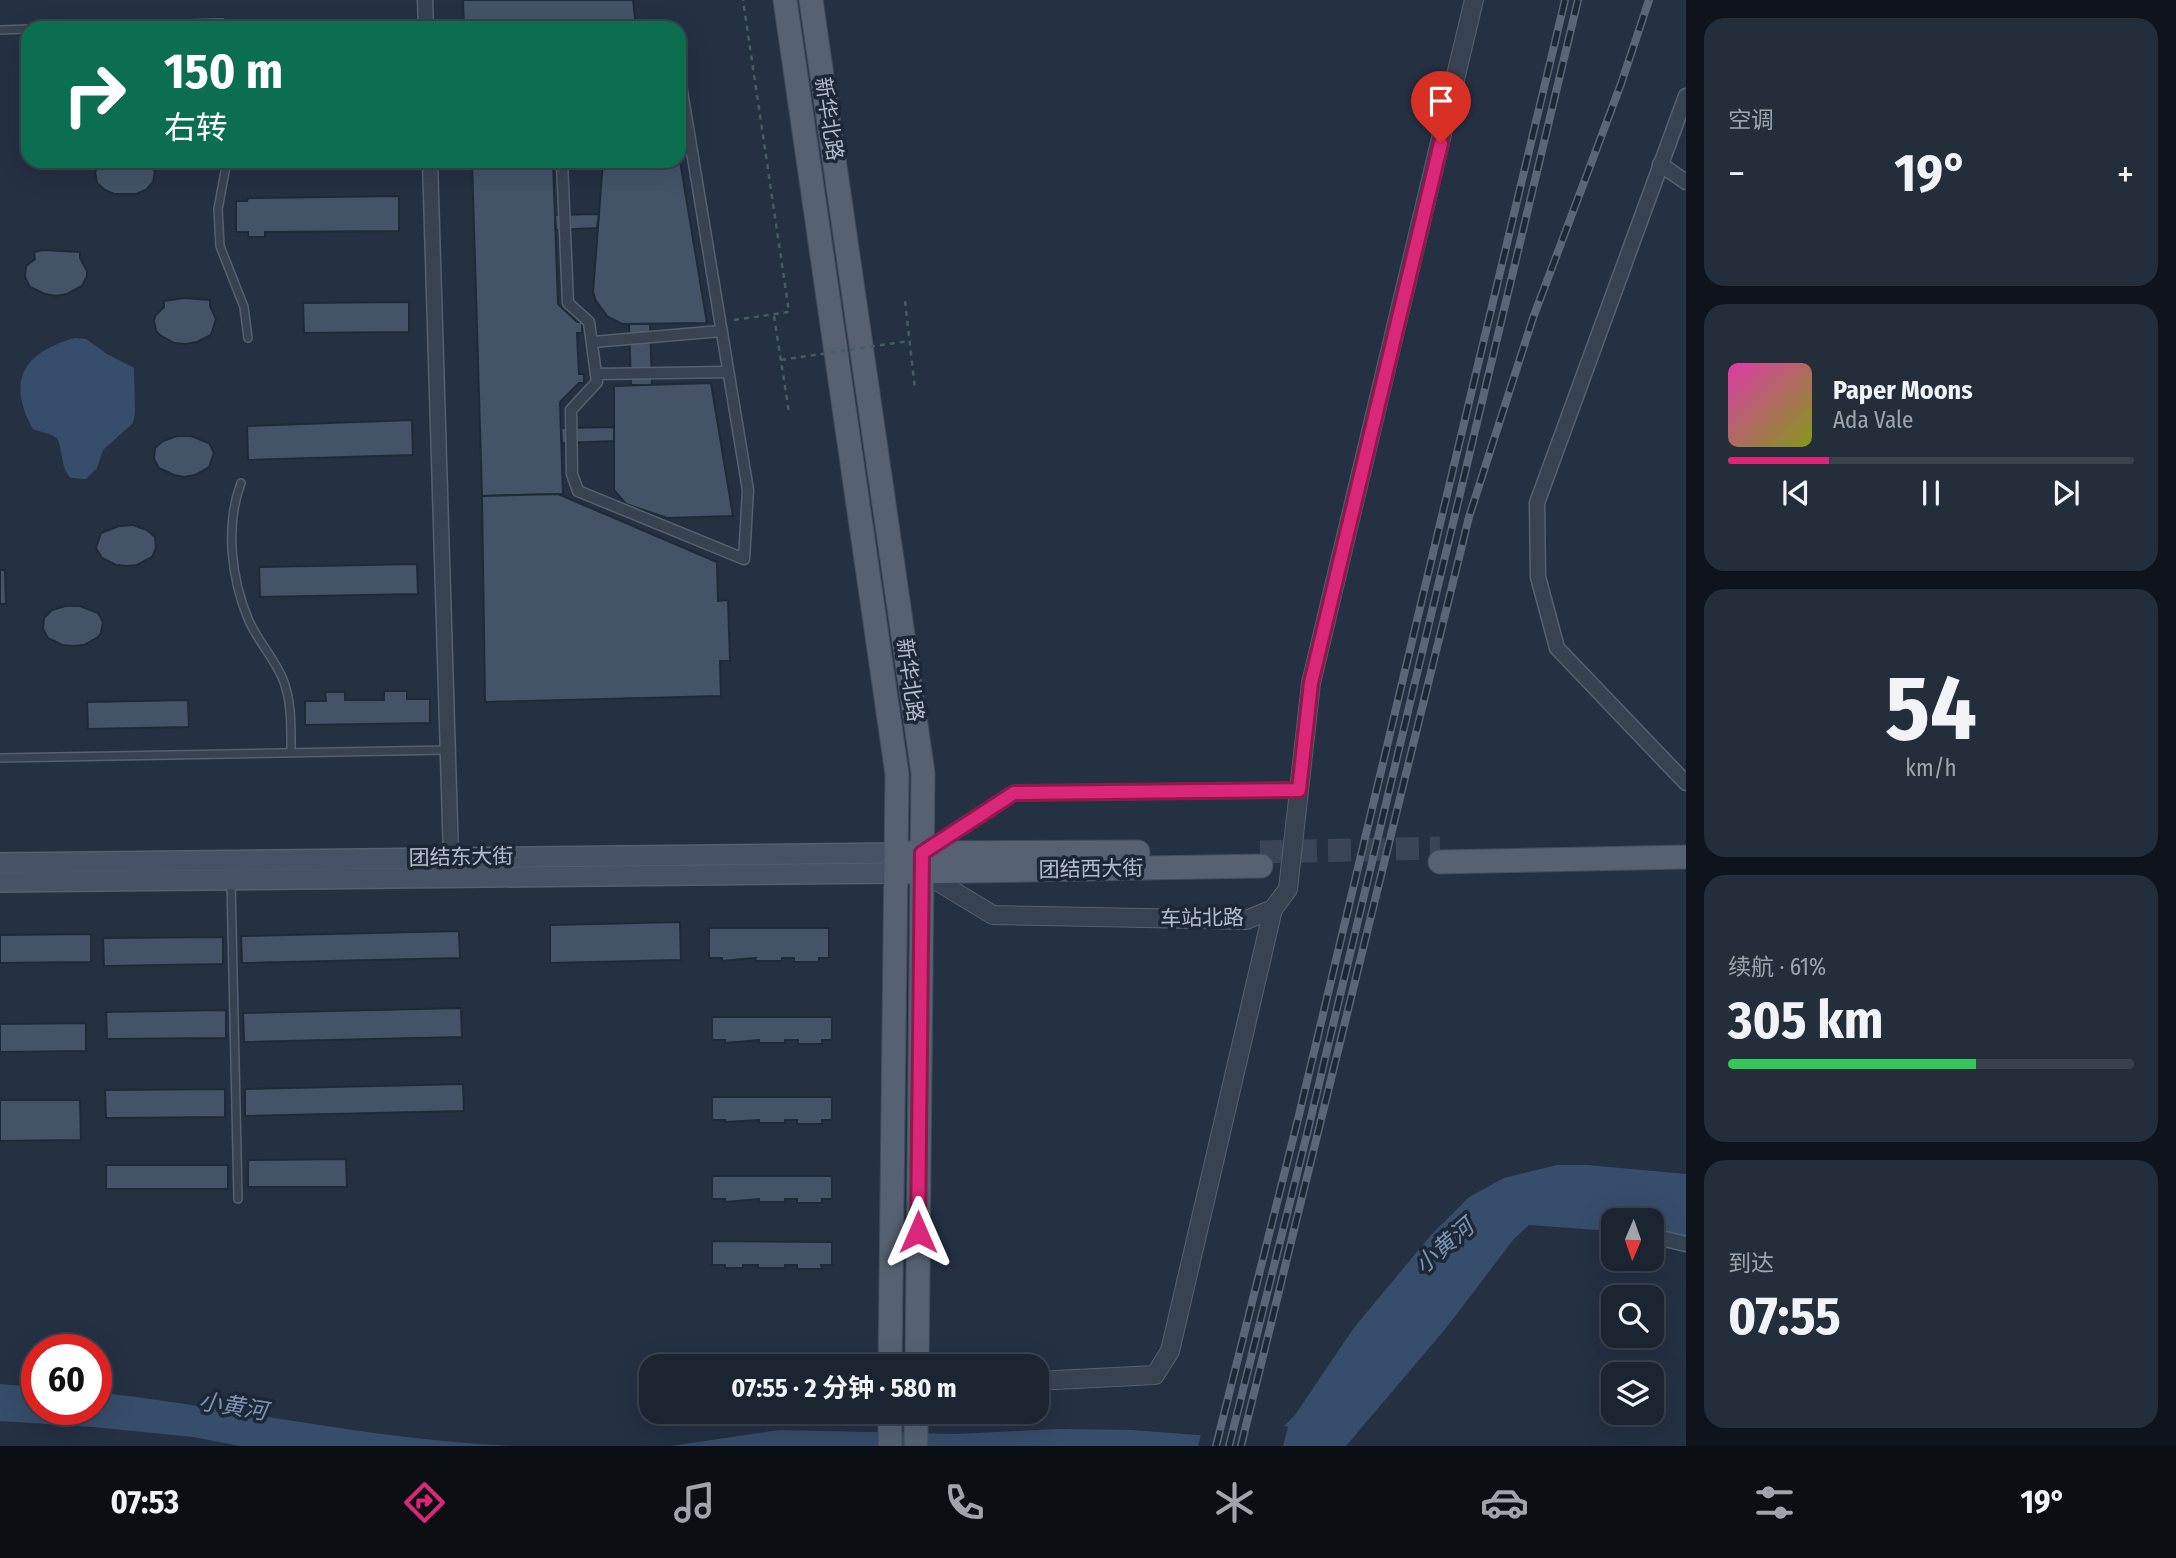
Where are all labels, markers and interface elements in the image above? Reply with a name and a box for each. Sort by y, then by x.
text: 150 m [164,42,283,101]
icon: right [49,49,140,140]
pin [1411,71,1471,143]
street label: 新华北路 [810,75,848,163]
icon: arrive [1422,82,1460,120]
text: 空调 [1728,106,1774,134]
text: 右转 [164,109,228,147]
text: 19° [1894,142,1968,205]
text: − [1728,151,1745,197]
text: + [2117,151,2134,197]
text: Paper Moons [1833,375,1973,406]
text: Ada Vale [1833,406,1913,434]
icon: previous [1777,474,1815,512]
icon: pause [1912,474,1950,512]
icon: next [2047,474,2085,512]
street label: 新华北路 [891,637,929,723]
text: 54 [1885,654,1977,763]
text: km/h [1905,754,1957,782]
street label: 团结东大街 [408,843,514,871]
street label: 团结西大街 [1038,855,1144,883]
street label: 车站北路 [1160,904,1244,932]
text: 续航 · 61% [1728,953,1826,981]
text: 305 km [1728,989,1883,1052]
position arrow [881,1195,955,1269]
north arrow [1601,1208,1664,1270]
map controls [1601,1208,1664,1425]
water label: 小黄河 [1409,1210,1482,1279]
text: 到达 [1728,1249,1774,1277]
button: search [1601,1285,1664,1348]
text: 07:55 [1728,1285,1841,1348]
speed limit sign: 60 [21,1334,112,1425]
button: layers [1601,1362,1664,1425]
text: 07:55 · 2 分钟 · 580 m [731,1373,957,1404]
water label: 小黄河 [197,1387,273,1426]
icon: directions [400,1478,449,1527]
icon: music [670,1478,719,1527]
icon: phone [940,1478,989,1527]
icon: climate [1210,1478,1259,1527]
icon: car [1480,1478,1529,1527]
icon: filters [1750,1478,1799,1527]
text: 07:53 [111,1483,179,1521]
text: 19° [2020,1483,2065,1521]

